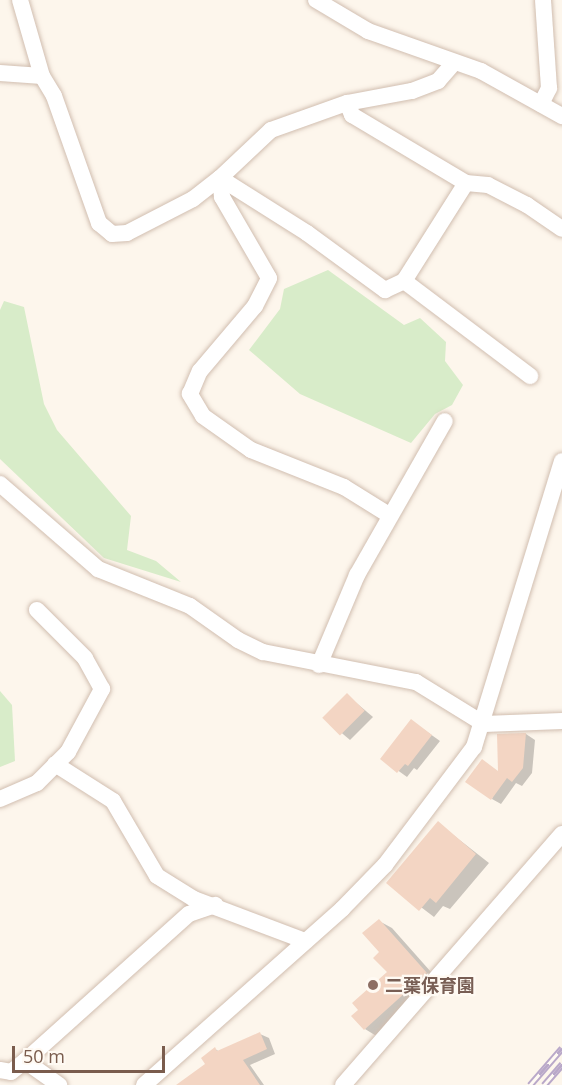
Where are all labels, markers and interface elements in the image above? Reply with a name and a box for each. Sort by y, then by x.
place label: 二葉保育園 [385,974,475,996]
marker: 二葉保育園 [366,978,380,992]
scale bar [15,1034,168,1072]
text: 50 m [23,1044,65,1068]

